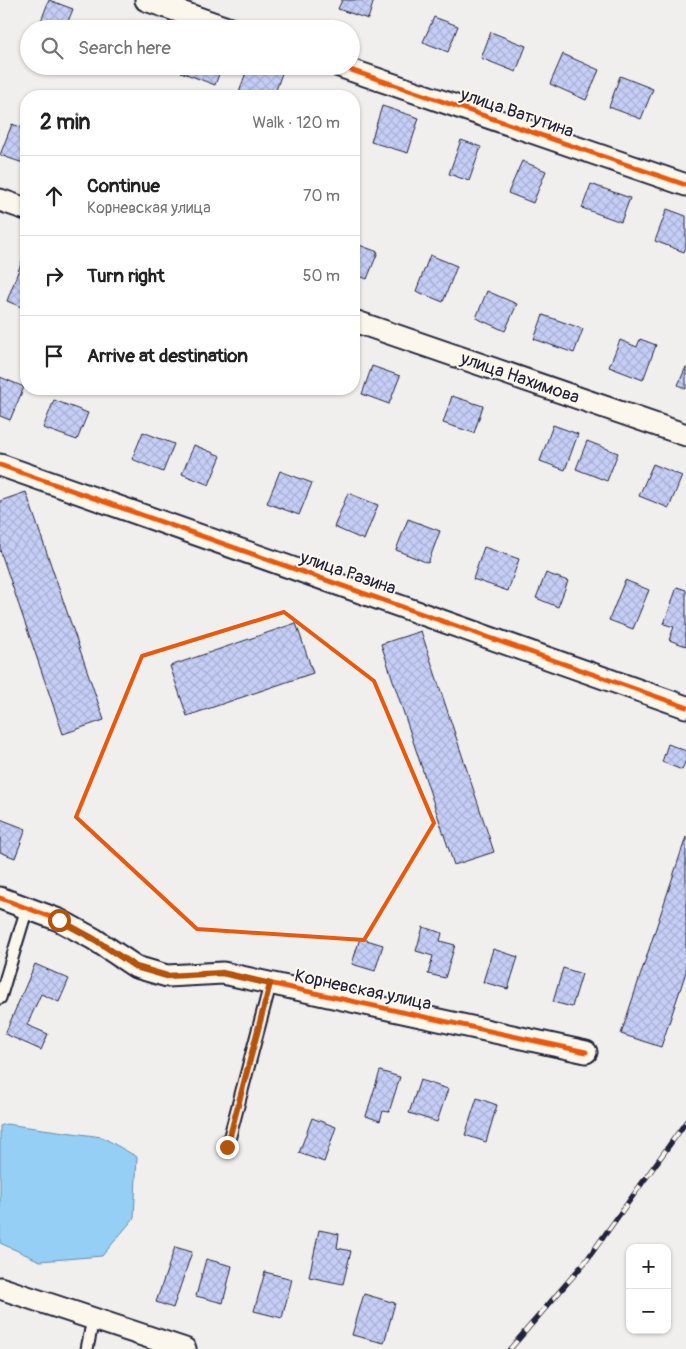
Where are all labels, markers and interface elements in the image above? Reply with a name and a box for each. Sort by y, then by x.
search box [20,20,360,75]
icon: search [38,34,66,62]
text: Search here [78,36,171,60]
street label: улица Ватутина [456,83,577,143]
text: 2 min [40,109,90,136]
text: Walk · 120 m [252,113,340,133]
text: Continue [87,174,160,198]
icon: ahead [40,182,68,210]
text: 70 m [303,186,340,206]
text: Корневская улица [87,198,211,218]
icon: right [40,262,68,290]
text: Turn right [87,264,165,288]
text: 50 m [303,266,340,286]
icon: arrive [40,342,68,370]
text: Arrive at destination [87,344,248,368]
street label: улица Нахимова [457,347,582,409]
street label: улица Разина [296,546,399,600]
route start [48,909,71,932]
street label: Корневская улица [293,964,433,1016]
route end [216,1136,239,1159]
map controls [626,1244,671,1334]
button: + [626,1244,671,1289]
button: − [626,1289,671,1334]

